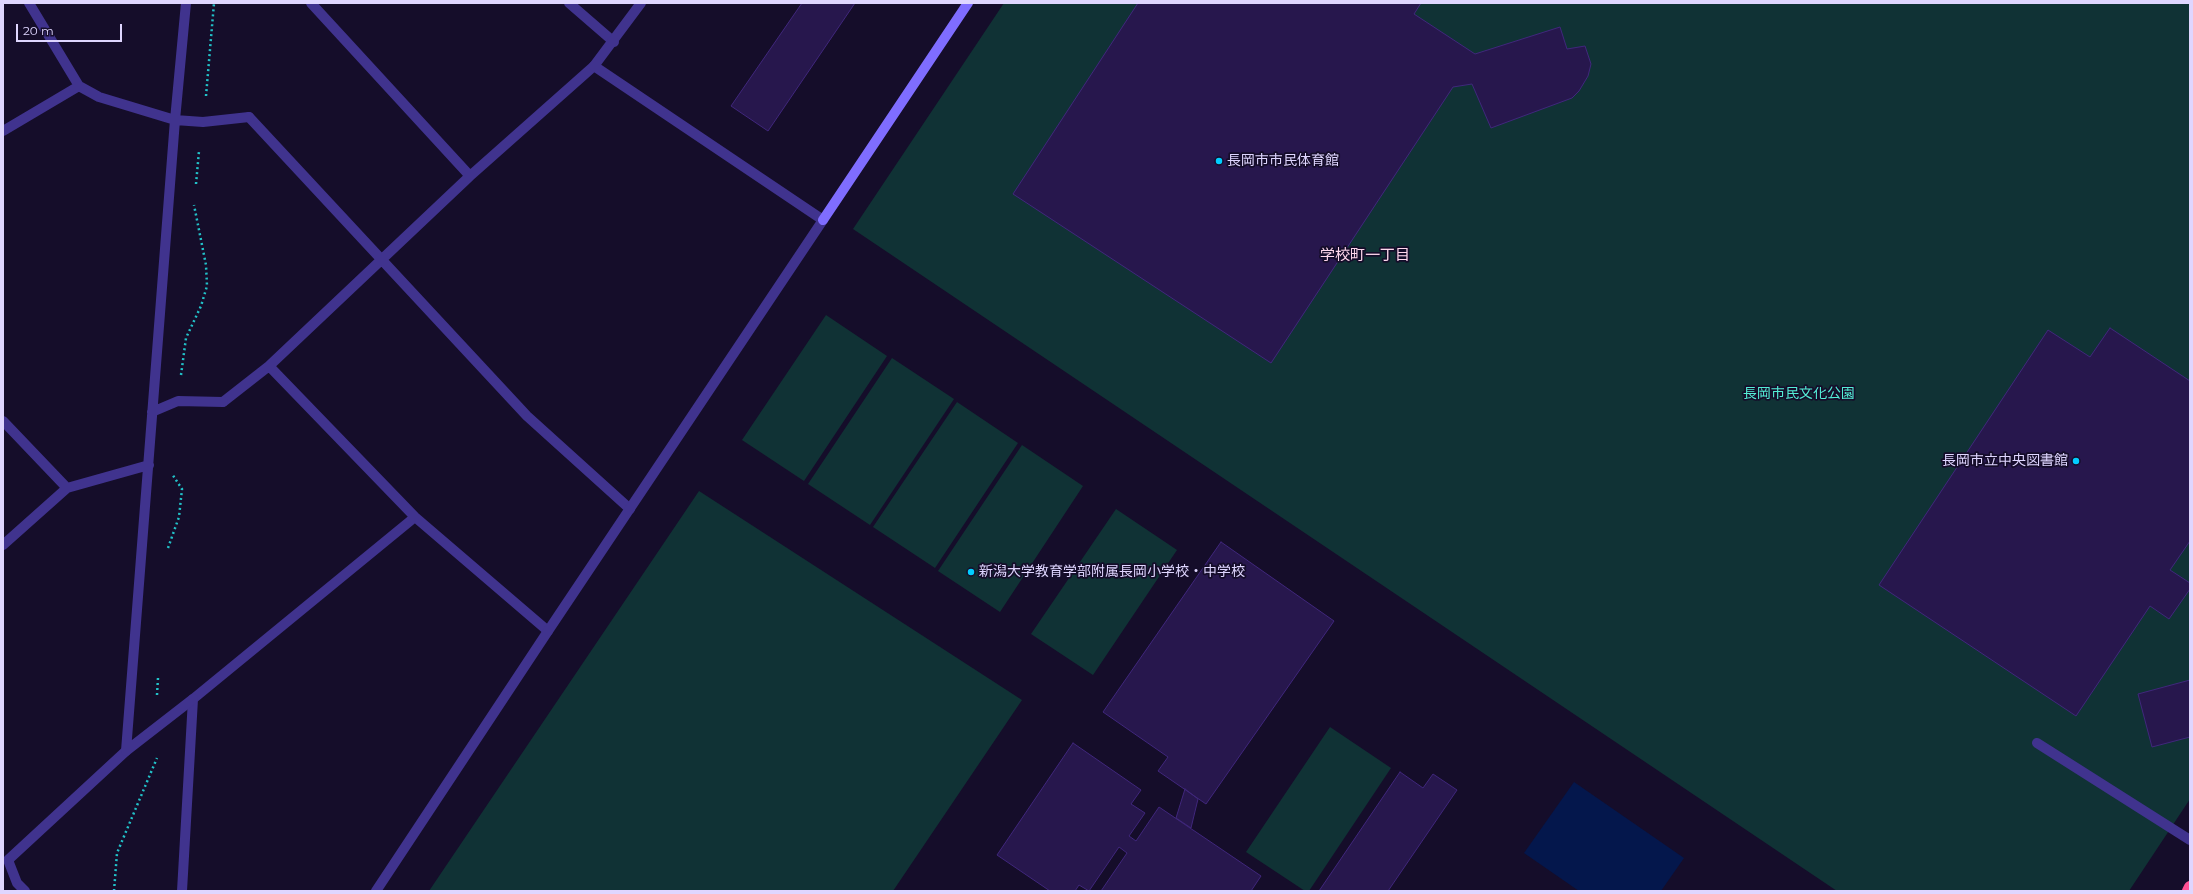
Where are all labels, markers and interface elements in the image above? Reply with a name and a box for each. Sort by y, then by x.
scale bar [18,16,124,42]
text: 20 m [23,23,54,38]
place label: 長岡市市民体育館 [1227,153,1339,169]
marker: 長岡市市民体育館 [1214,156,1224,166]
district label: 学校町一丁目 [1320,247,1410,265]
park label: 長岡市民文化公園 [1743,386,1855,402]
place label: 長岡市立中央図書館 [1942,453,2068,469]
marker: 長岡市立中央図書館 [2071,456,2081,466]
place label: 新潟大学教育学部附属長岡小学校・中学校 [979,564,1245,580]
marker: 新潟大学教育学部附属長岡小学校・中学校 [966,567,976,577]

